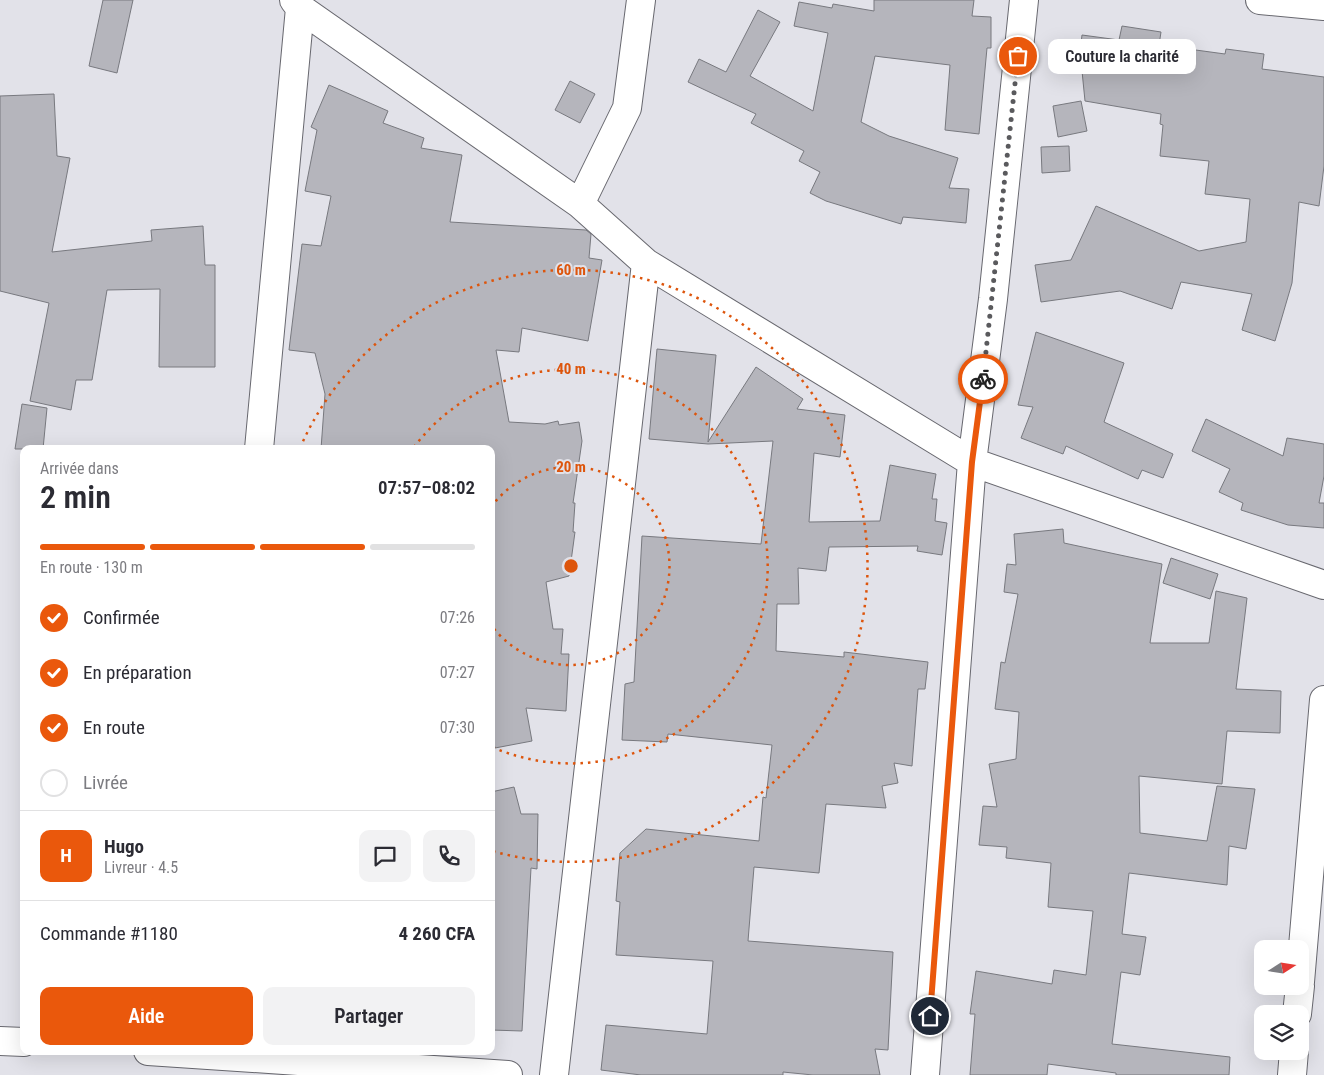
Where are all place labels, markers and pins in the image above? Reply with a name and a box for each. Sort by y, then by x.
pin [997,35,1039,77]
callout: Couture la charité [1048,38,1196,74]
centre of rings [562,557,580,575]
pin [909,995,951,1037]

